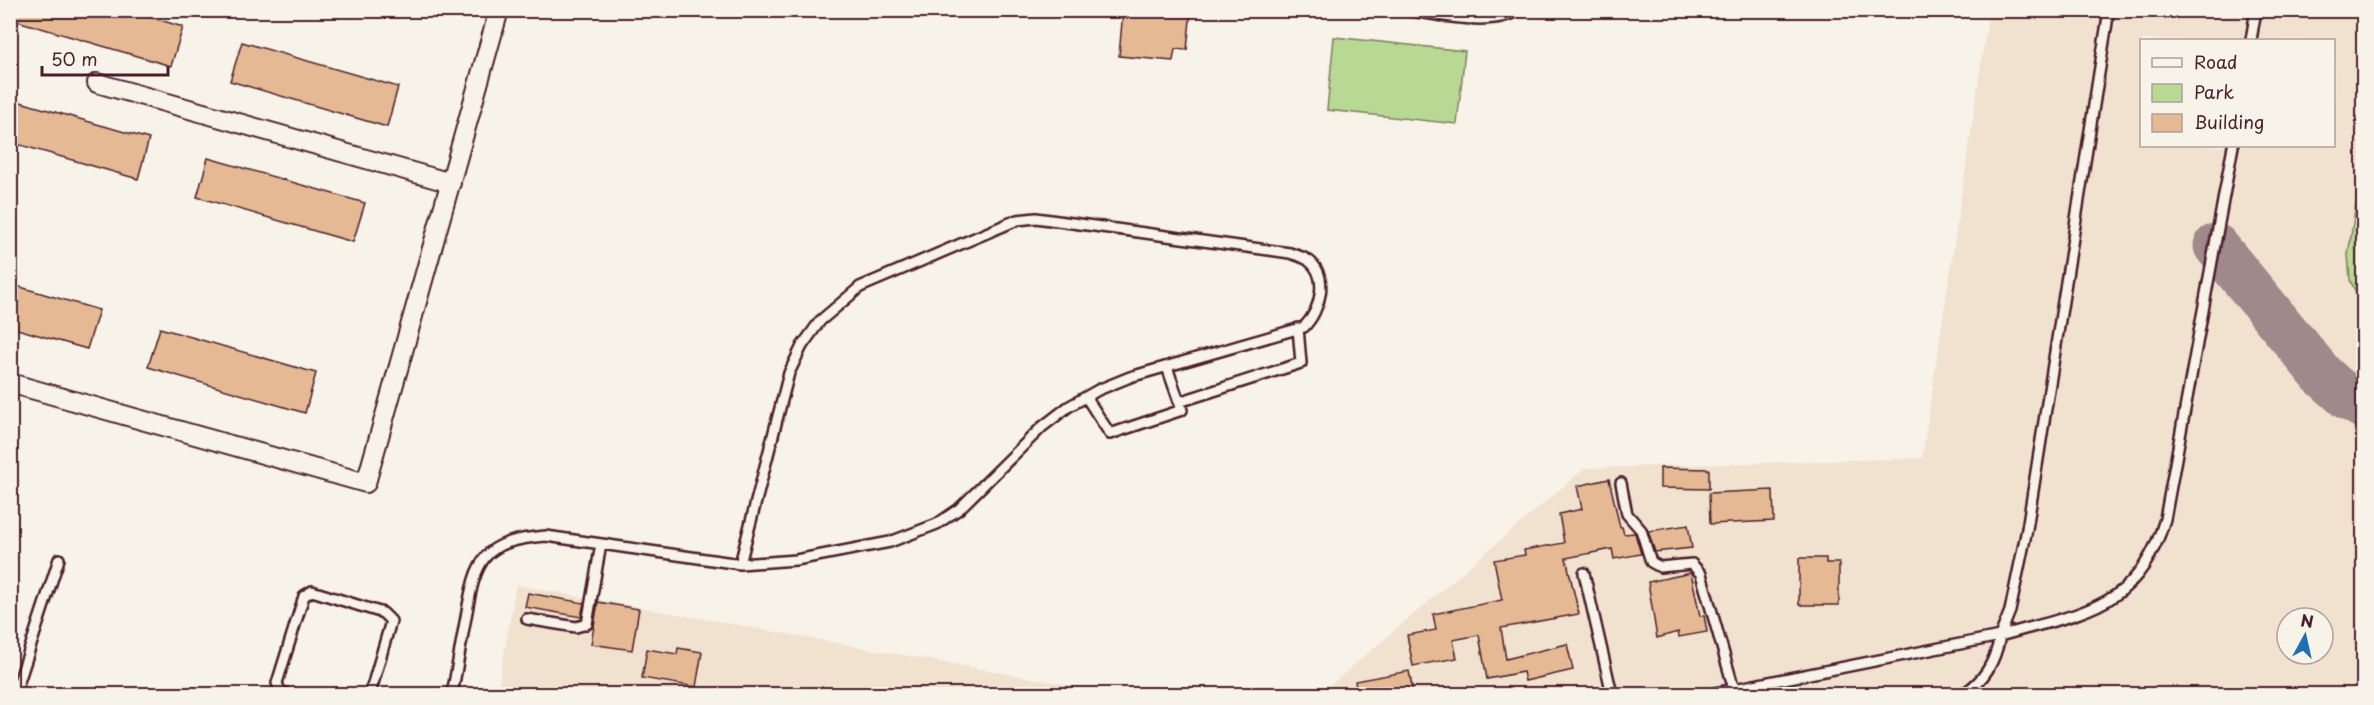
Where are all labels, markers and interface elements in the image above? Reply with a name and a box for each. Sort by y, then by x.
scale bar [42,39,168,77]
legend [2140,39,2335,147]
text: 50 m [51,45,98,72]
text: Road [2194,48,2238,75]
text: Park [2194,78,2234,105]
text: Building [2194,108,2264,135]
north arrow [2275,606,2335,666]
text: N [2299,607,2315,633]

